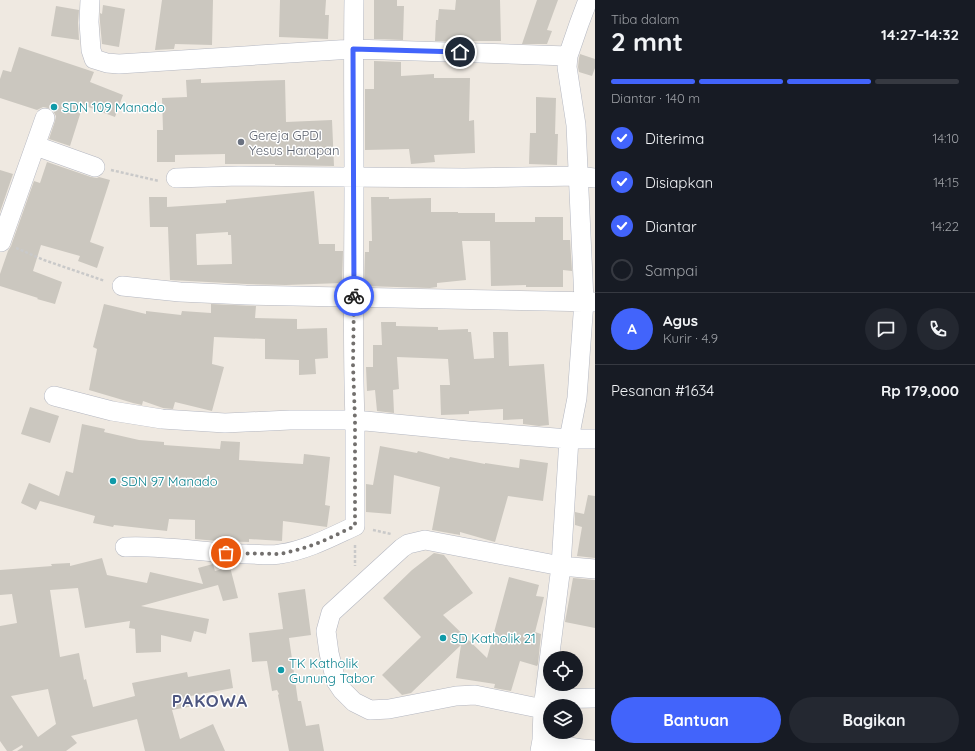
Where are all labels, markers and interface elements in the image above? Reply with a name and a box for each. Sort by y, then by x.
text: Tiba dalam [611,11,679,27]
text: 2 mnt [611,25,683,58]
text: 14:27–14:32 [881,25,959,44]
pin [443,35,477,69]
icon: home [449,41,471,63]
text: Diantar · 140 m [611,90,700,106]
place label: SDN 109 Manado [62,99,165,115]
marker: SDN 109 Manado [49,102,59,112]
place label: Gereja GPDI Yesus Harapan [249,127,339,158]
icon: check [611,127,633,149]
text: Diterima [645,129,704,148]
text: 14:10 [933,130,959,146]
marker: Gereja GPDI Yesus Harapan [236,137,246,147]
icon: check [611,171,633,193]
text: Disiapkan [645,173,713,192]
text: 14:15 [933,174,959,190]
icon: check [611,215,633,237]
text: Diantar [645,217,697,236]
text: 14:22 [931,218,959,234]
text: Sampai [645,261,698,280]
courier [334,276,374,316]
icon: bike [343,285,365,307]
button: chat [865,308,907,350]
button: phone [917,308,959,350]
text: Agus [663,311,698,330]
text: A [627,319,637,338]
text: Kurir · 4.9 [663,330,718,346]
text: Pesanan #1634 [611,381,714,400]
text: Rp 179,000 [881,381,959,400]
place label: SDN 97 Manado [121,473,218,489]
marker: SDN 97 Manado [108,476,118,486]
pin [209,536,243,570]
icon: bag [215,542,237,564]
place label: SD Katholik 21 [451,630,536,646]
marker: SD Katholik 21 [438,633,448,643]
map controls [543,651,583,739]
button: locate [543,651,583,691]
place label: TK Katholik Gunung Tabor [289,655,375,686]
marker: TK Katholik Gunung Tabor [276,665,286,675]
district label: PAKOWA [172,690,248,711]
button: Bantuan [611,697,781,743]
button: Bagikan [789,697,959,743]
button: layers [543,699,583,739]

